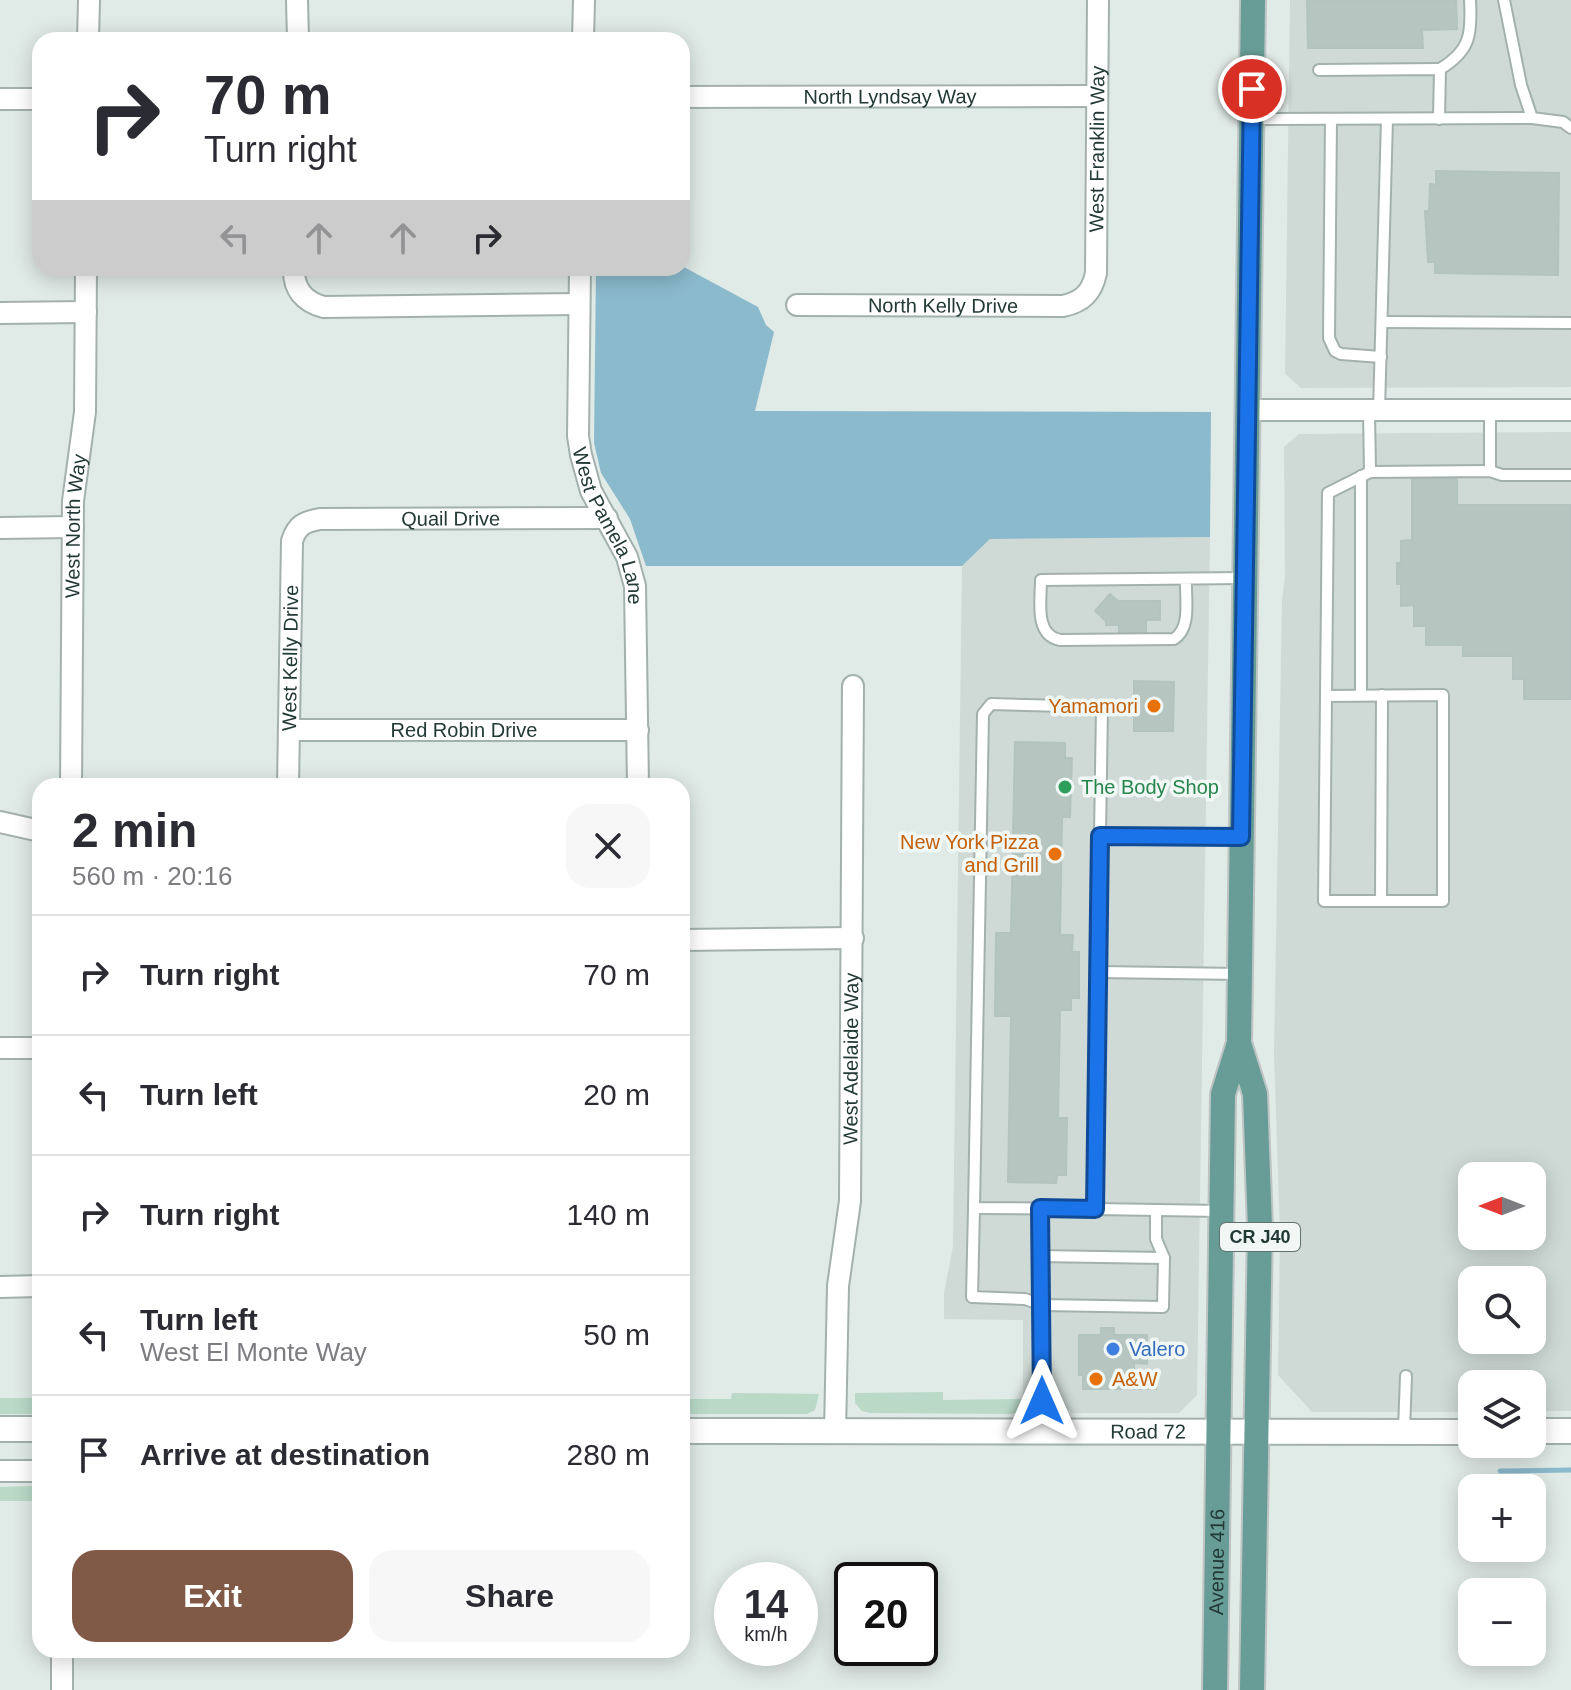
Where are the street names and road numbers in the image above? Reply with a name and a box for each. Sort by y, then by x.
street label: West Franklin Way [1085,66,1109,233]
street label: North Lyndsay Way [803,85,977,108]
street label: North Kelly Drive [868,294,1018,317]
street label: West Pamela Lane [568,445,646,605]
street label: West North Way [61,453,90,598]
street label: Quail Drive [401,507,500,530]
street label: West Kelly Drive [278,585,302,731]
street label: Red Robin Drive [391,719,537,741]
street label: West Adelaide Way [839,973,862,1145]
road number: CR J40 [1220,1223,1300,1251]
street label: Road 72 [1110,1421,1186,1443]
street label: Avenue 416 [1205,1509,1228,1615]

